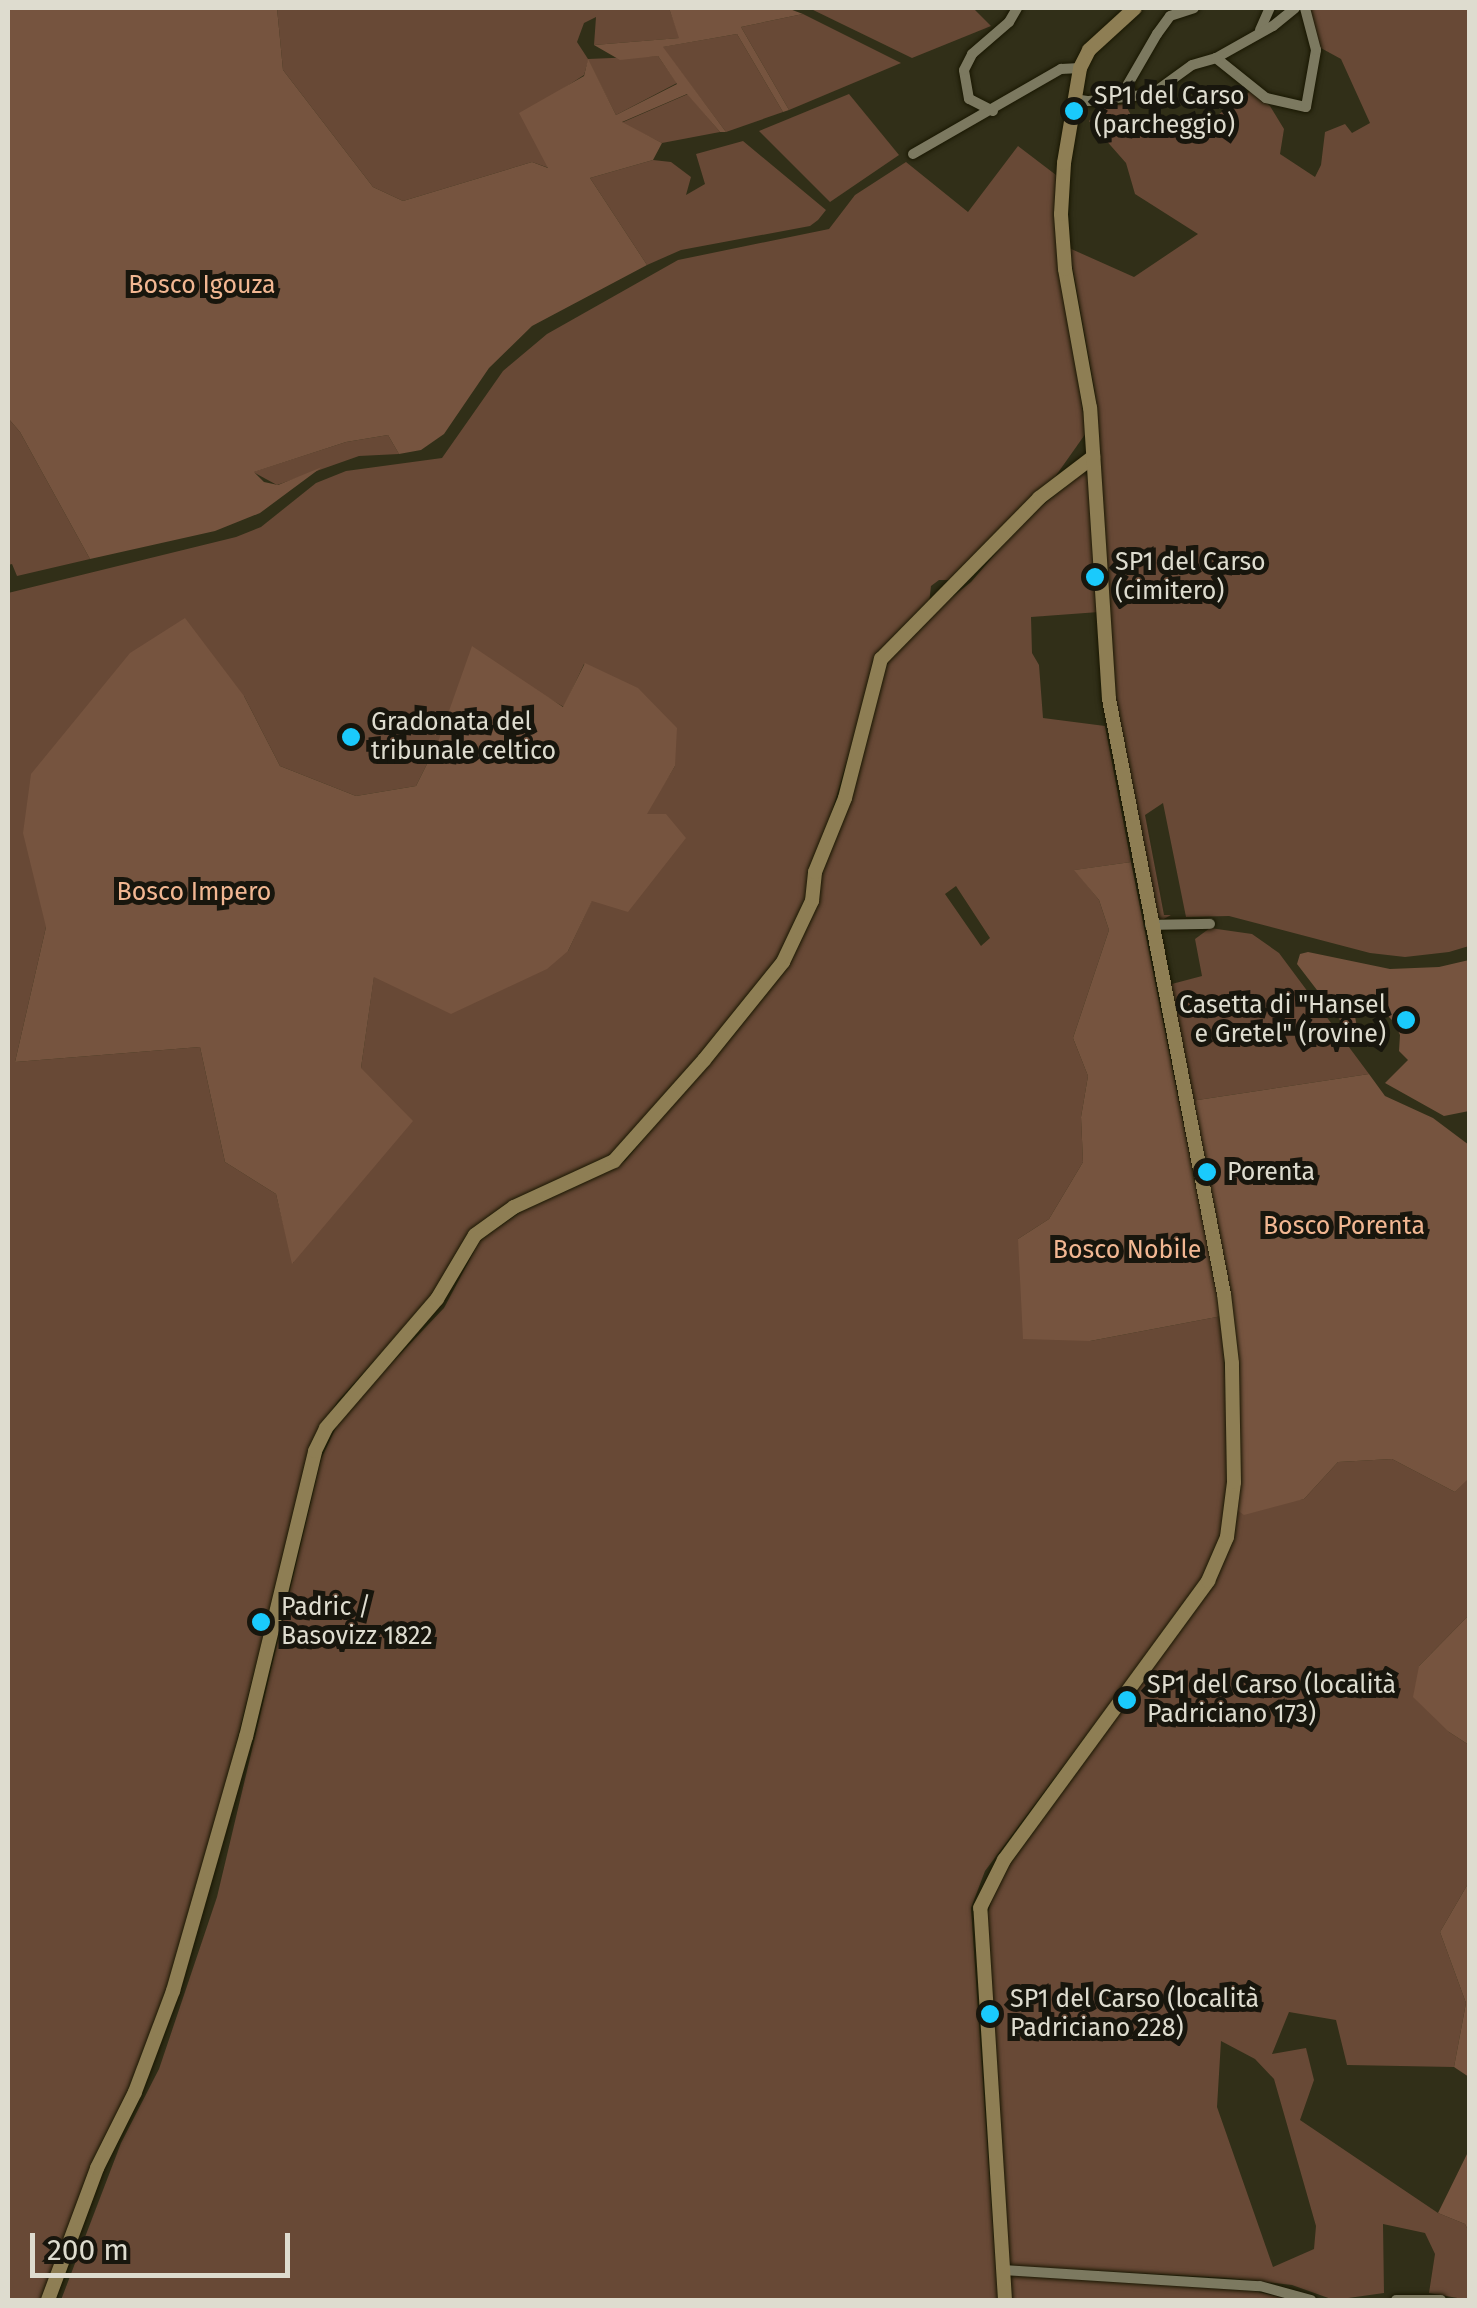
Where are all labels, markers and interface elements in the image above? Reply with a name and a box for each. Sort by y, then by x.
place label: SP1 del Carso (parcheggio) [1094,82,1245,141]
marker: SP1 del Carso (parcheggio) [1063,100,1085,122]
park label: Bosco Igouza [128,270,276,300]
place label: SP1 del Carso (cimitero) [1115,548,1266,607]
marker: SP1 del Carso (cimitero) [1084,566,1106,588]
place label: Gradonata del tribunale celtico [371,708,556,767]
marker: Gradonata del tribunale celtico [340,726,362,748]
park label: Bosco Impero [117,877,271,907]
place label: Casetta di "Hansel e Gretel" (rovine) [1179,991,1386,1050]
marker: Casetta di "Hansel e Gretel" (rovine) [1395,1009,1417,1031]
place label: Porenta [1227,1157,1315,1187]
marker: Porenta [1196,1161,1218,1183]
park label: Bosco Porenta [1263,1211,1425,1241]
park label: Bosco Nobile [1053,1235,1201,1265]
place label: Padric / Basovizz 1822 [281,1593,433,1652]
marker: Padric / Basovizz 1822 [250,1611,272,1633]
place label: SP1 del Carso (località Padriciano 173) [1147,1671,1396,1730]
marker: SP1 del Carso (località Padriciano 173) [1116,1689,1138,1711]
place label: SP1 del Carso (località Padriciano 228) [1010,1985,1259,2044]
marker: SP1 del Carso (località Padriciano 228) [979,2003,1001,2025]
scale bar [35,2213,295,2275]
text: 200 m [47,2232,129,2268]

